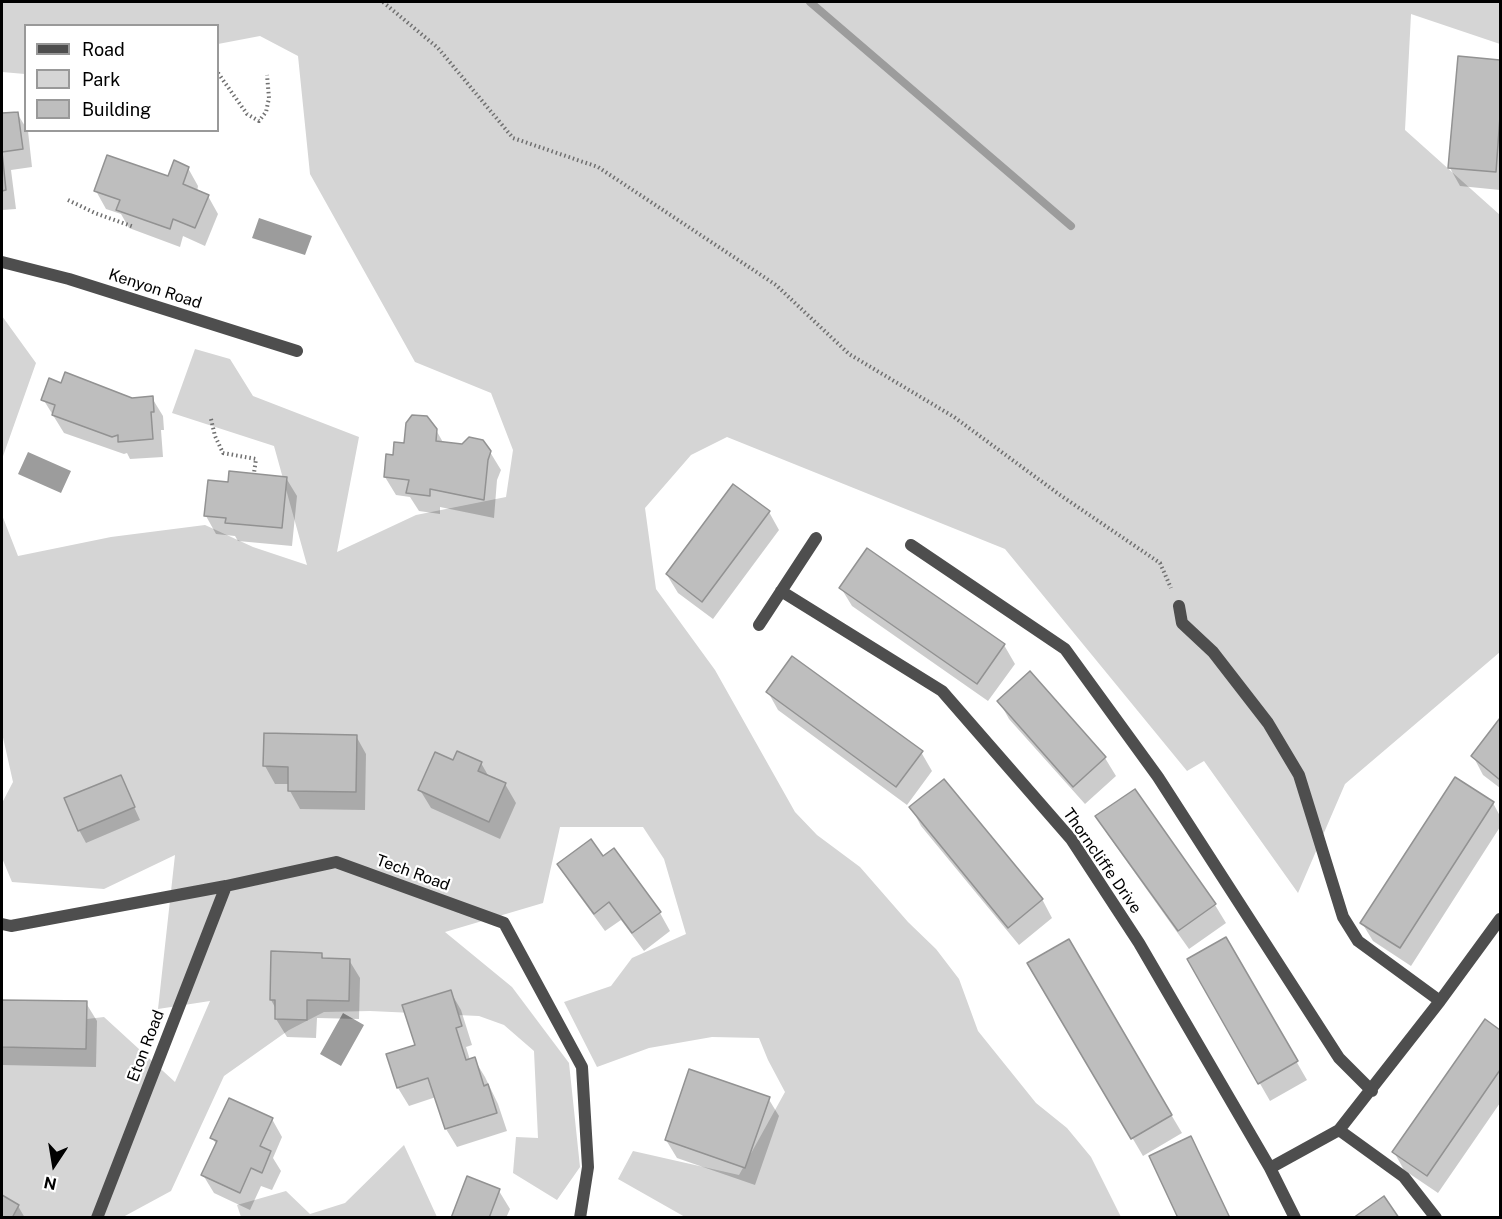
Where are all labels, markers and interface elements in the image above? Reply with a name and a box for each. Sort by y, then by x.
legend [24,24,219,132]
text: Road [82,39,125,60]
text: Park [82,69,120,90]
text: Building [82,99,151,120]
street label: Kenyon Road [106,265,204,313]
street label: Thorncliffe Drive [1059,805,1145,917]
street label: Tech Road [374,851,452,895]
street label: Eton Road [124,1007,168,1085]
north arrow [24,1135,84,1195]
text: N [42,1173,58,1194]

